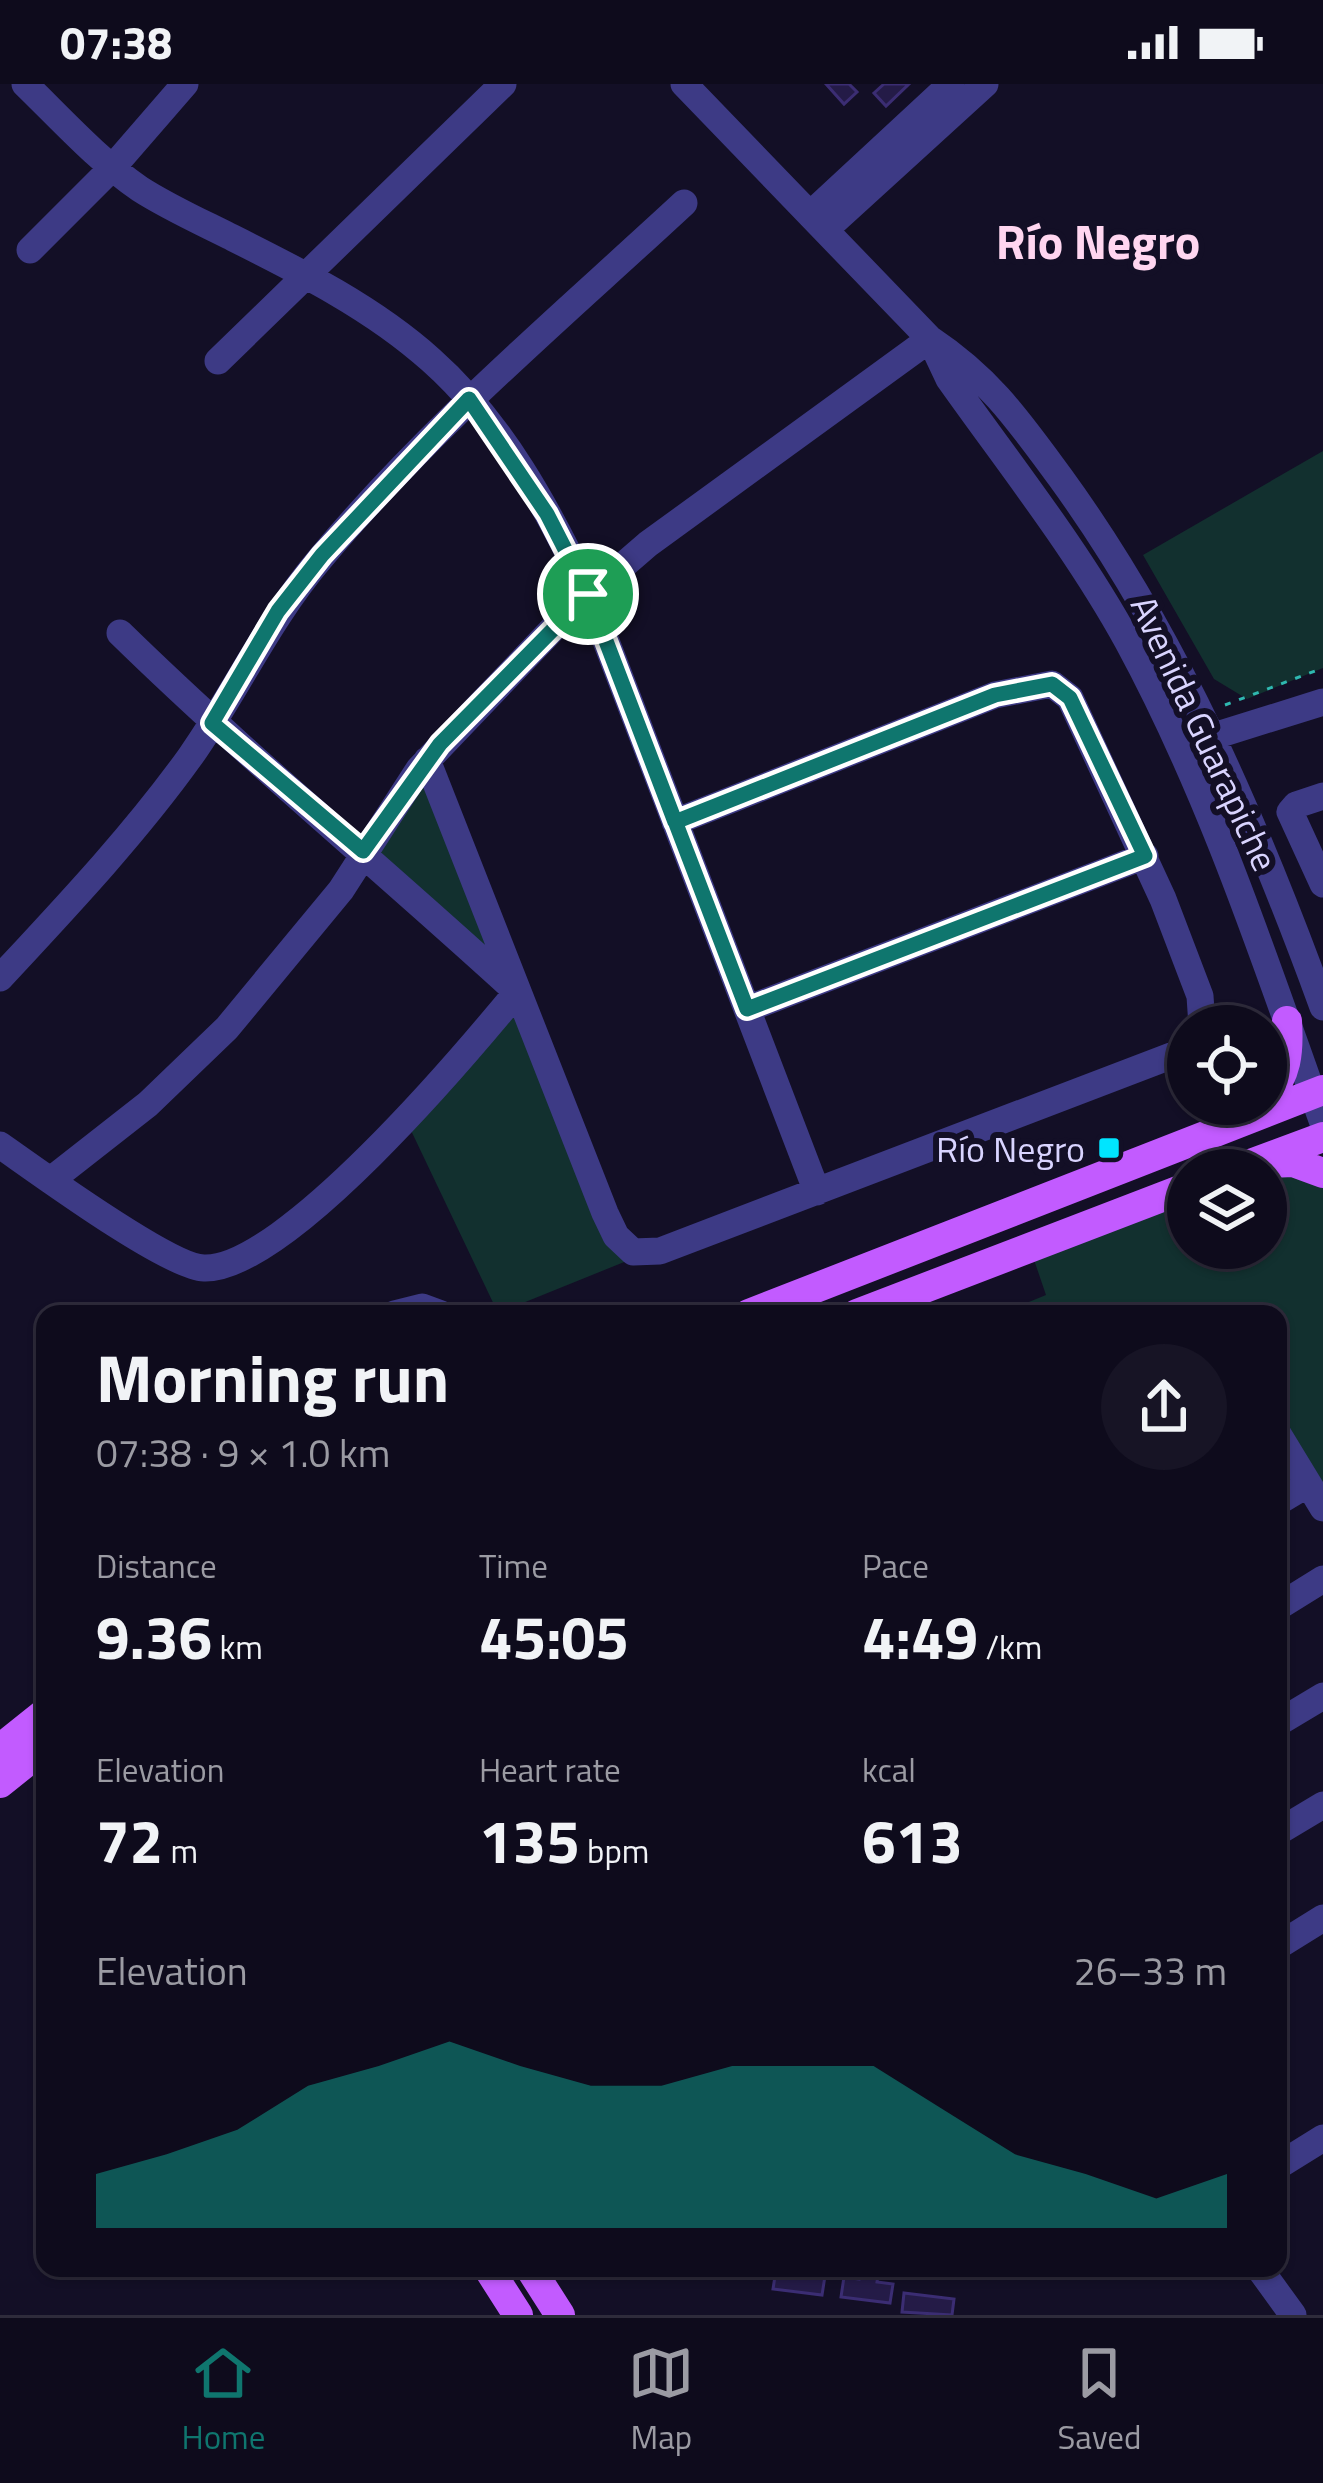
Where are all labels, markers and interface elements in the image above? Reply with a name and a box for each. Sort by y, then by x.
text: 07:38 [60,8,172,76]
district label: Río Negro [996,205,1200,278]
pin [537,543,639,645]
icon: arrive [555,561,621,627]
street label: Avenida Guarapiche [1117,586,1293,880]
map controls [1167,1005,1287,1269]
button: locate [1167,1005,1287,1125]
place label: Río Negro [936,1121,1085,1176]
marker: Río Negro [1096,1135,1122,1161]
button: layers [1167,1149,1287,1269]
text: Morning run [96,1327,449,1428]
button: share [1101,1344,1227,1470]
text: 07:38 · 9 × 1.0 km [96,1423,390,1482]
text: Distance [96,1541,217,1591]
text: Time [479,1541,548,1591]
text: Pace [862,1541,929,1591]
text: 9.36 [96,1591,212,1682]
text: 45:05 [479,1591,629,1682]
text: 4:49 [862,1591,978,1682]
text: km [212,1622,263,1672]
text: /km [978,1622,1042,1672]
text: Elevation [96,1745,224,1795]
text: Heart rate [479,1745,621,1795]
text: kcal [862,1745,916,1795]
text: 72 [96,1795,163,1886]
text: 135 [479,1795,580,1886]
text: 613 [862,1795,963,1886]
text: m [163,1826,198,1876]
text: bpm [580,1826,649,1876]
text: Elevation [96,1941,248,2000]
text: 26–33 m [1074,1941,1227,2000]
tab: Home [182,2340,265,2462]
tab: Map [628,2340,694,2462]
tab: Saved [1057,2340,1141,2462]

